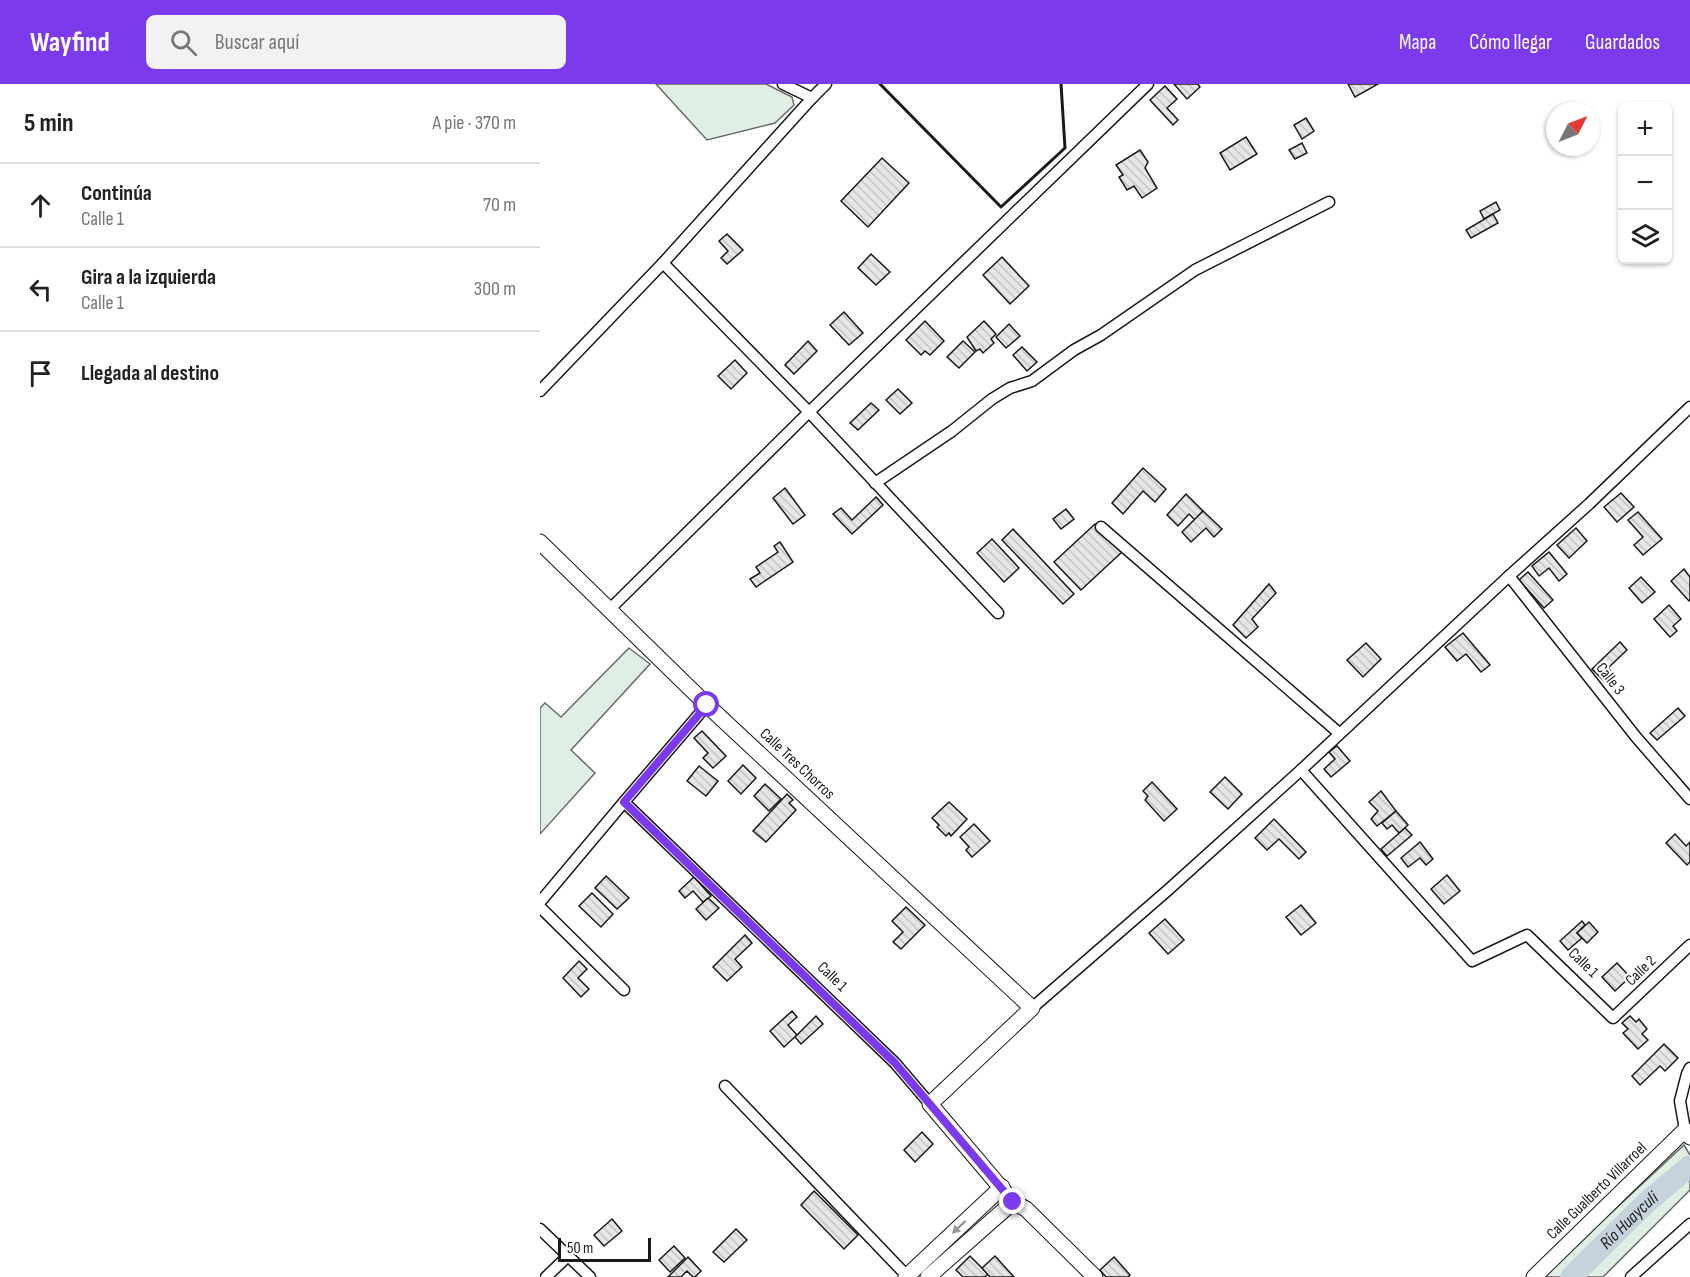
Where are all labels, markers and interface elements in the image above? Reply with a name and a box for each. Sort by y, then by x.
search box [146,15,566,69]
text: Wayfind [30,26,110,59]
icon: search [167,26,200,59]
text: Buscar aquí [215,29,299,56]
text: Mapa [1399,30,1436,55]
text: Cómo llegar [1469,30,1552,55]
text: Guardados [1585,30,1660,55]
north arrow [1546,102,1600,156]
map controls [1618,102,1672,264]
button: + [1618,102,1672,156]
text: 5 min [24,108,74,139]
text: A pie · 370 m [433,111,516,135]
button: − [1618,156,1672,210]
text: Continúa [81,180,152,207]
icon: ahead [24,189,57,222]
text: 70 m [483,193,516,217]
text: Calle 1 [81,207,124,231]
button: layers [1618,210,1672,264]
text: Gira a la izquierda [81,264,216,291]
icon: left [24,273,57,306]
text: 300 m [474,277,516,301]
text: Calle 1 [81,291,124,315]
icon: arrive [24,357,57,390]
text: Llegada al destino [81,360,219,387]
street label: Calle 3 [1592,659,1628,699]
route start [693,691,719,717]
street label: Calle Tres Chorros [756,724,839,804]
street label: Calle 1 [1564,944,1602,982]
street label: Calle 2 [1622,952,1660,990]
street label: Calle 1 [813,958,851,996]
street label: Calle Gualberto Villarroel [1543,1138,1651,1244]
water label: Río Huayculi [1595,1187,1663,1253]
route end [999,1188,1025,1214]
one-way arrow [951,1220,966,1234]
scale bar [558,1235,651,1262]
text: 50 m [567,1239,593,1258]

